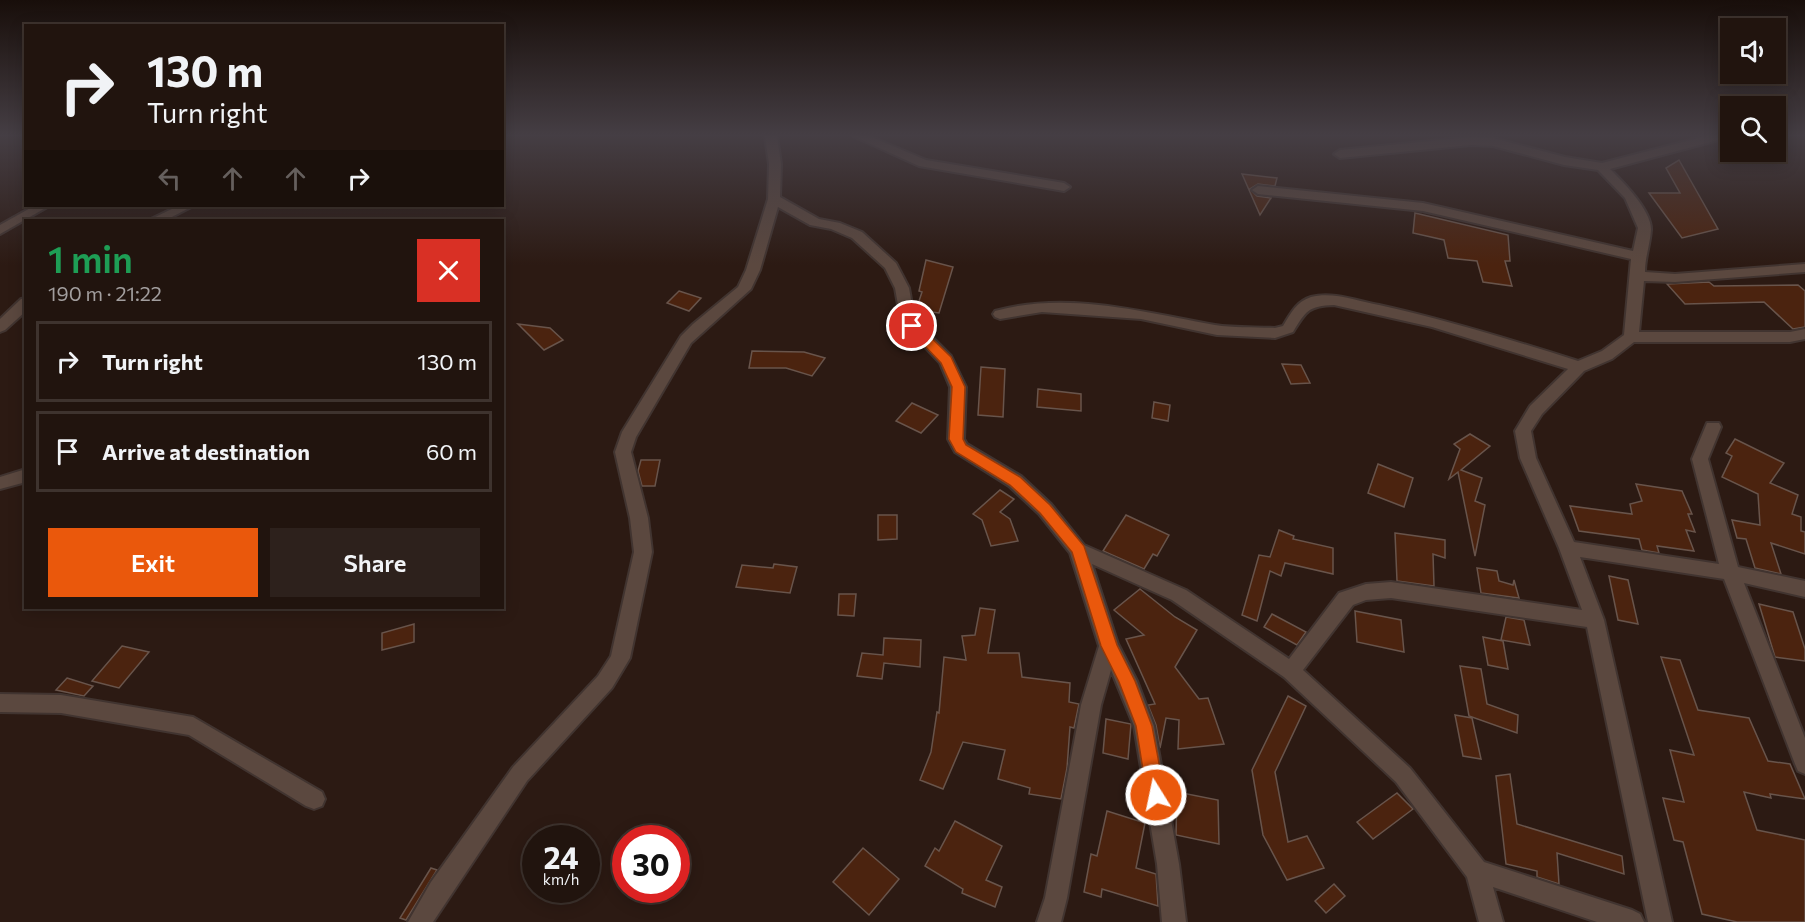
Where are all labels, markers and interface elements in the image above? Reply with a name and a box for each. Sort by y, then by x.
map controls [1720,18,1786,162]
button: sound [1720,18,1786,84]
text: 130 m [147,44,263,96]
icon: right [48,48,126,126]
text: Turn right [147,96,267,129]
button: search [1720,96,1786,162]
icon: left [153,162,186,195]
icon: ahead [216,162,249,195]
icon: ahead [279,162,312,195]
icon: right [342,162,375,195]
text: 1 min [48,236,133,280]
button: close [417,239,480,302]
text: 190 m · 21:22 [48,281,162,305]
pin [886,300,937,351]
icon: arrive [895,309,928,342]
icon: right [51,345,84,378]
text: Turn right [102,348,203,375]
text: 130 m [417,348,477,375]
icon: arrive [51,435,84,468]
text: Arrive at destination [102,438,310,465]
text: 60 m [426,438,477,465]
button: Exit [48,528,258,597]
button: Share [270,528,480,597]
position arrow [1124,763,1188,827]
speed limit sign: 30 [612,825,690,903]
text: 24 [543,838,579,875]
text: km/h [543,870,579,888]

